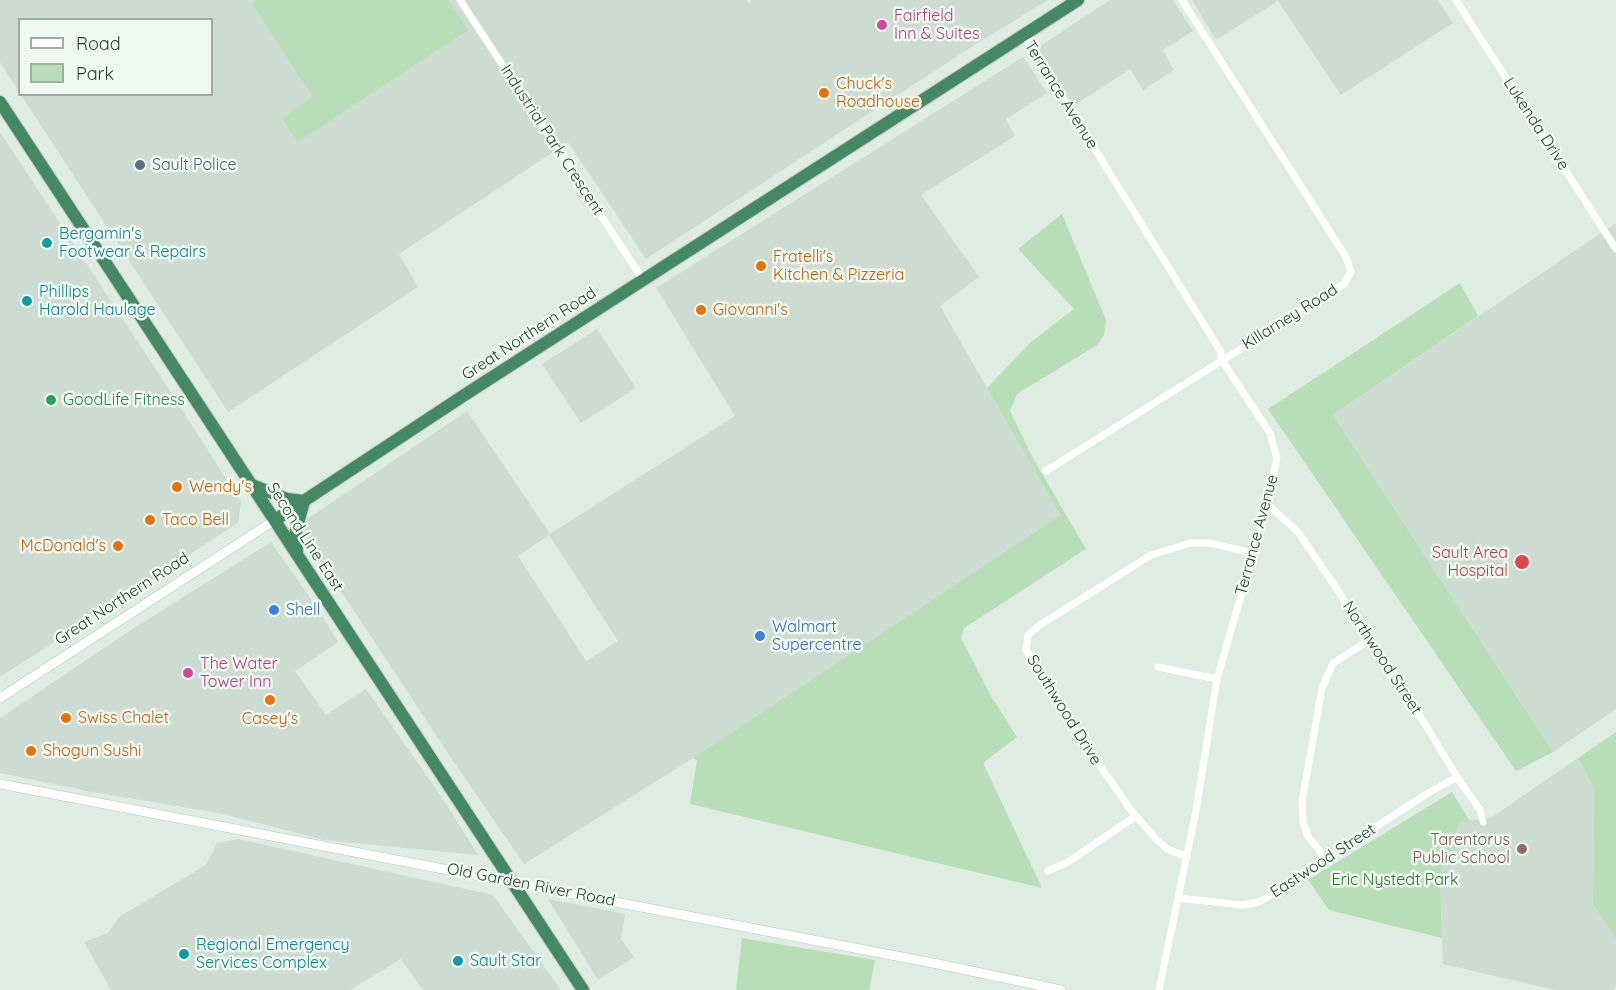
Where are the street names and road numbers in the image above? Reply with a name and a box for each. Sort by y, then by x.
street label: Terrance Avenue [1020,37,1102,153]
street label: Industrial Park Crescent [496,61,608,219]
street label: Lukenda Drive [1499,74,1573,174]
street label: Killarney Road [1239,280,1341,354]
street label: Great Northern Road [458,283,600,385]
street label: Terrance Avenue [1232,472,1282,598]
street label: Second Line East [263,479,347,595]
street label: Great Northern Road [51,548,193,650]
street label: Northwood Street [1338,598,1426,718]
street label: Southwood Drive [1022,651,1106,769]
street label: Eastwood Street [1267,820,1379,902]
street label: Old Garden River Road [445,859,617,911]

